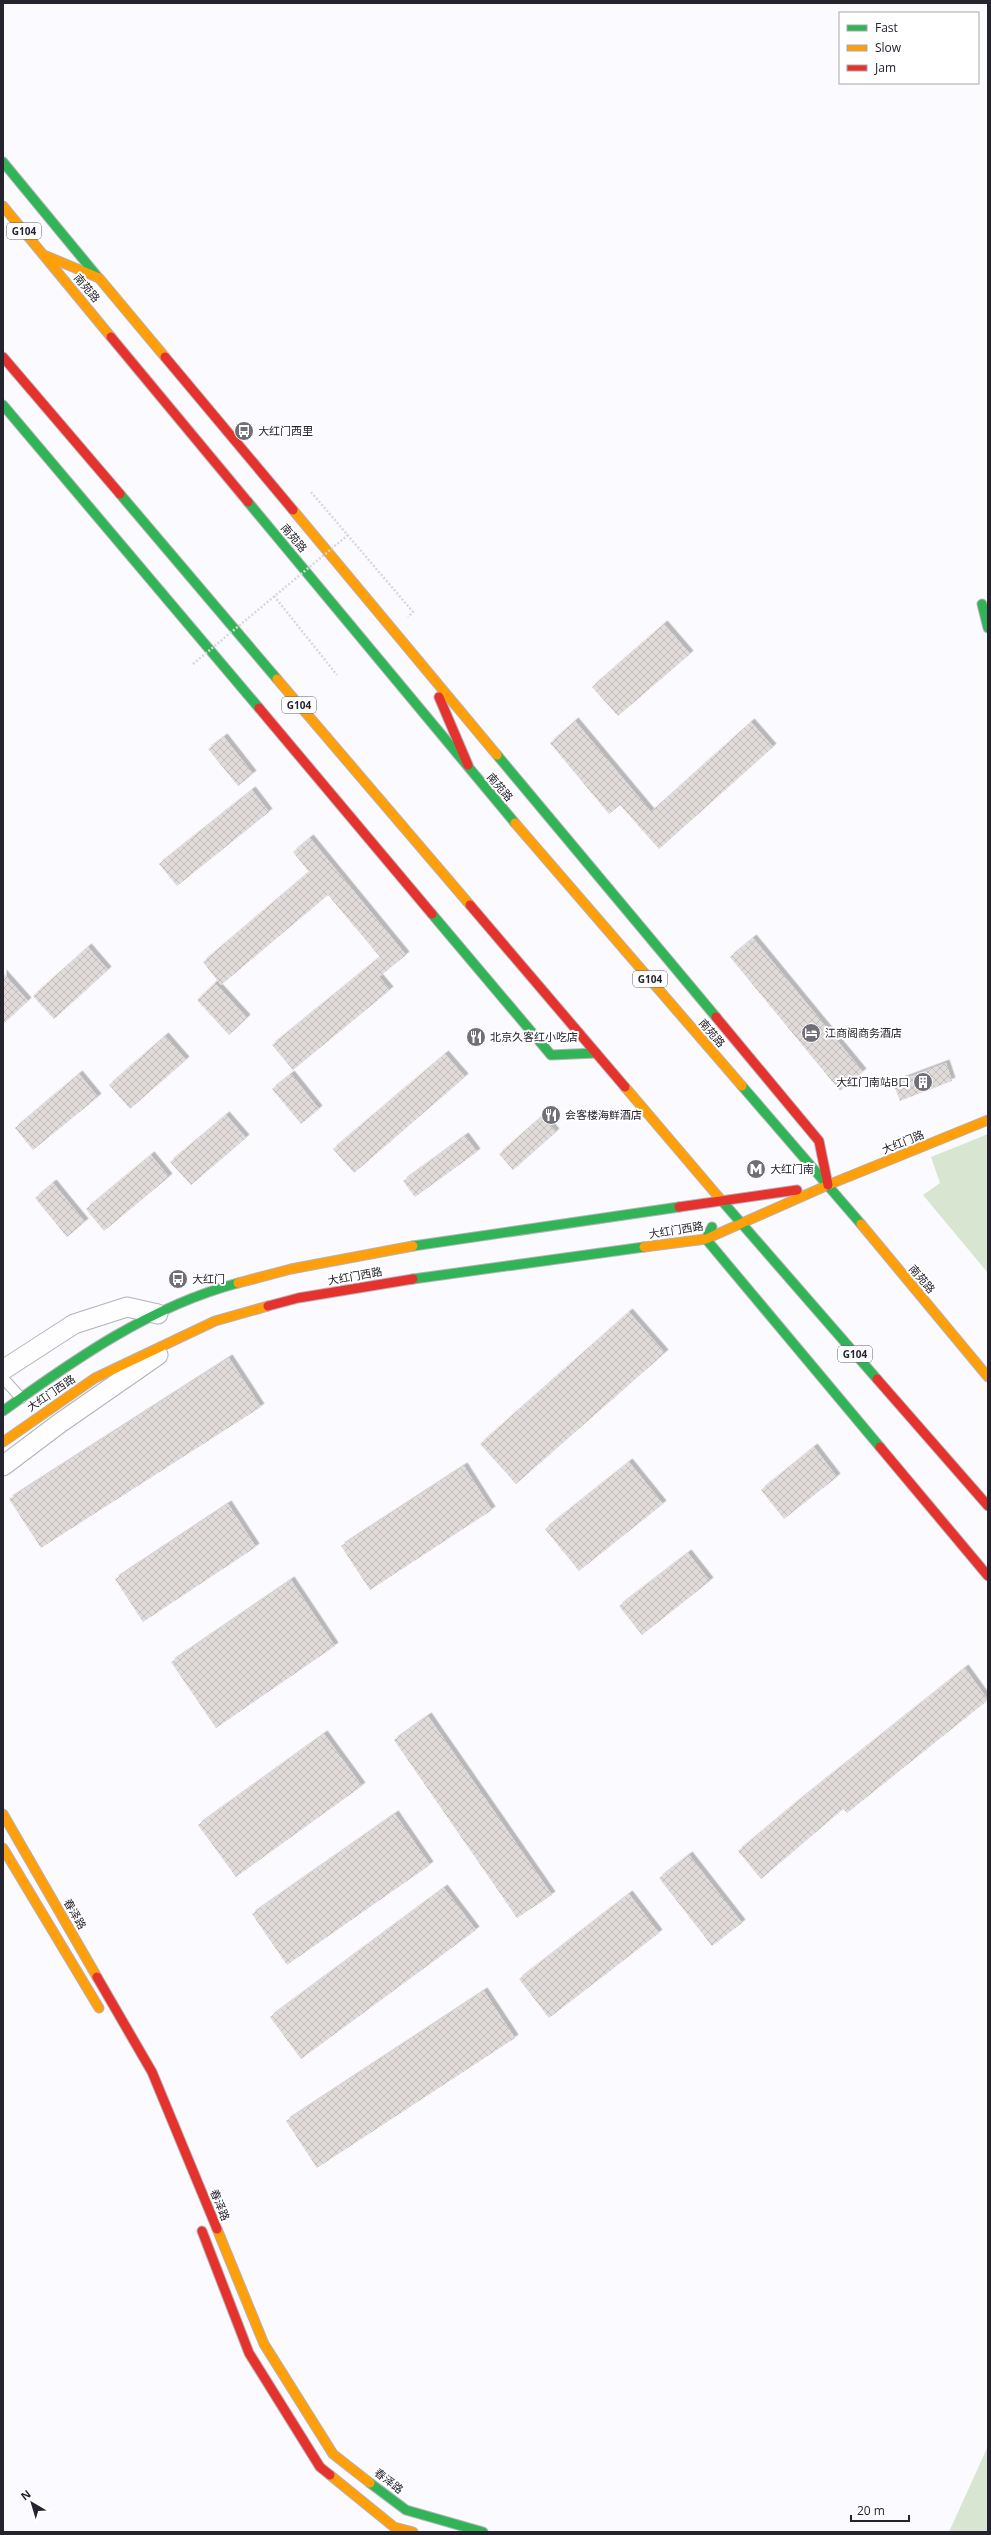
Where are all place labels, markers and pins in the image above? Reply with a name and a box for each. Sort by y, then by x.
bus stop icon: 大红门西里 [233,420,255,442]
place label: 大红门西里 [258,423,313,438]
hotel icon: 江商阁商务酒店 [800,1022,822,1044]
place label: 江商阁商务酒店 [825,1025,902,1040]
restaurant icon: 北京久客红小吃店 [465,1026,487,1048]
place label: 北京久客红小吃店 [490,1029,578,1044]
building icon: 大红门南站B口 [912,1071,934,1093]
place label: 大红门南站B口 [836,1074,909,1089]
restaurant icon: 会客楼海鲜酒店 [540,1104,562,1126]
place label: 会客楼海鲜酒店 [565,1107,642,1122]
metro station icon: 大红门南 [745,1158,767,1180]
place label: 大红门南 [770,1161,814,1176]
bus stop icon: 大红门 [167,1268,189,1290]
place label: 大红门 [192,1271,225,1286]

